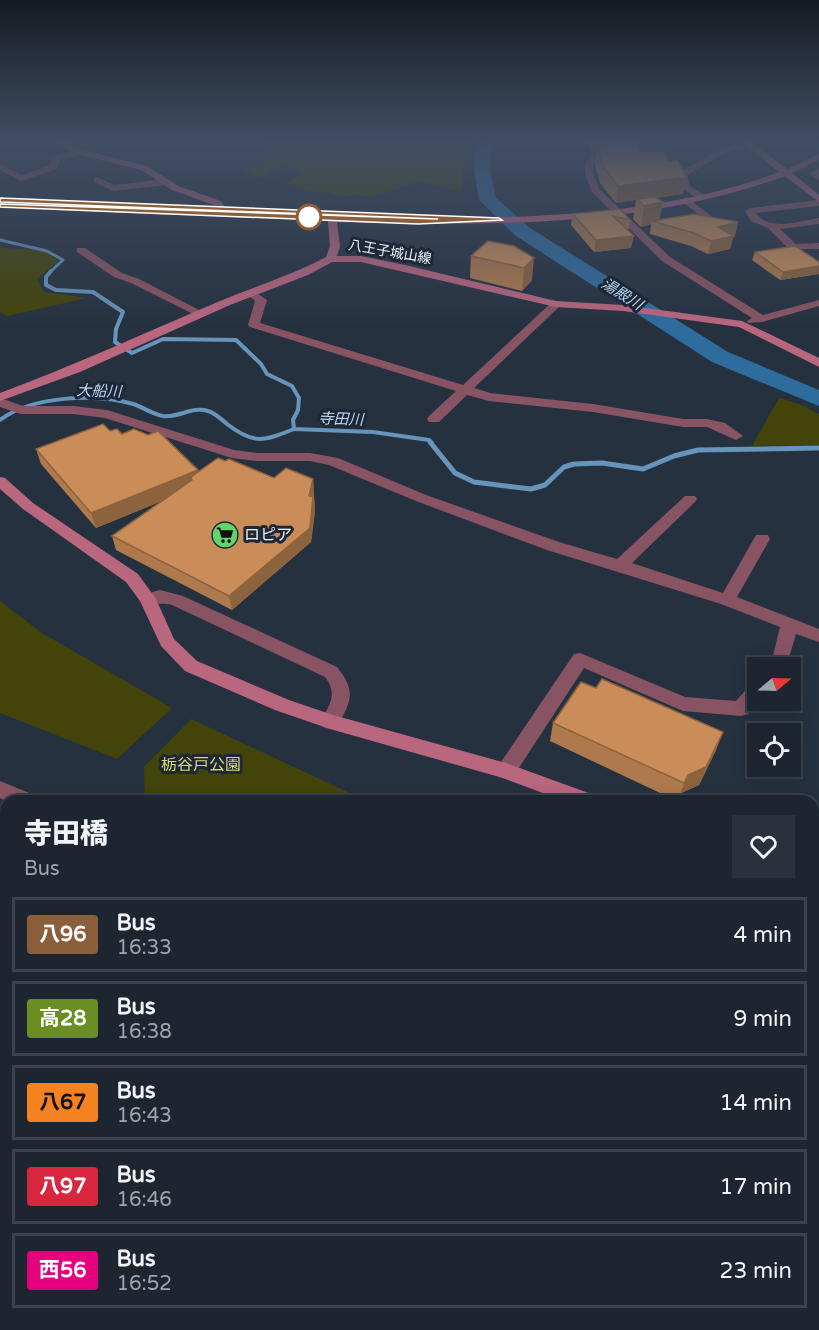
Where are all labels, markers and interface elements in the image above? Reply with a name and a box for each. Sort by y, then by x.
unlabelled marker [296,204,322,230]
street label: 八王子城山線 [347,236,433,268]
water label: 湯殿川 [598,274,648,315]
water label: 大船川 [76,381,124,401]
water label: 寺田川 [318,409,366,429]
supermarket icon: ロピア [210,520,240,550]
place label: ロピア [244,525,292,545]
north arrow [747,657,801,711]
map controls [747,657,801,777]
button: locate [747,723,801,777]
park label: 栃谷戸公園 [161,755,241,775]
button: heart [732,815,795,878]
text: 寺田橋 [24,817,108,851]
text: Bus [24,857,60,881]
text: Bus [116,910,155,936]
text: 八96 [39,922,86,947]
text: 4 min [733,922,792,948]
text: 16:33 [116,936,172,960]
text: Bus [116,994,155,1020]
text: 高28 [39,1006,86,1031]
text: 9 min [733,1006,792,1032]
text: 16:38 [116,1020,172,1044]
text: Bus [116,1078,155,1104]
text: 八67 [39,1090,86,1115]
text: 14 min [720,1090,792,1116]
text: 16:43 [116,1104,172,1128]
text: Bus [116,1162,155,1188]
text: 八97 [39,1174,86,1199]
text: 17 min [720,1174,792,1200]
text: 16:46 [116,1188,172,1212]
text: Bus [116,1246,155,1272]
text: 西56 [39,1258,86,1283]
text: 23 min [720,1258,792,1284]
text: 16:52 [116,1272,172,1296]

